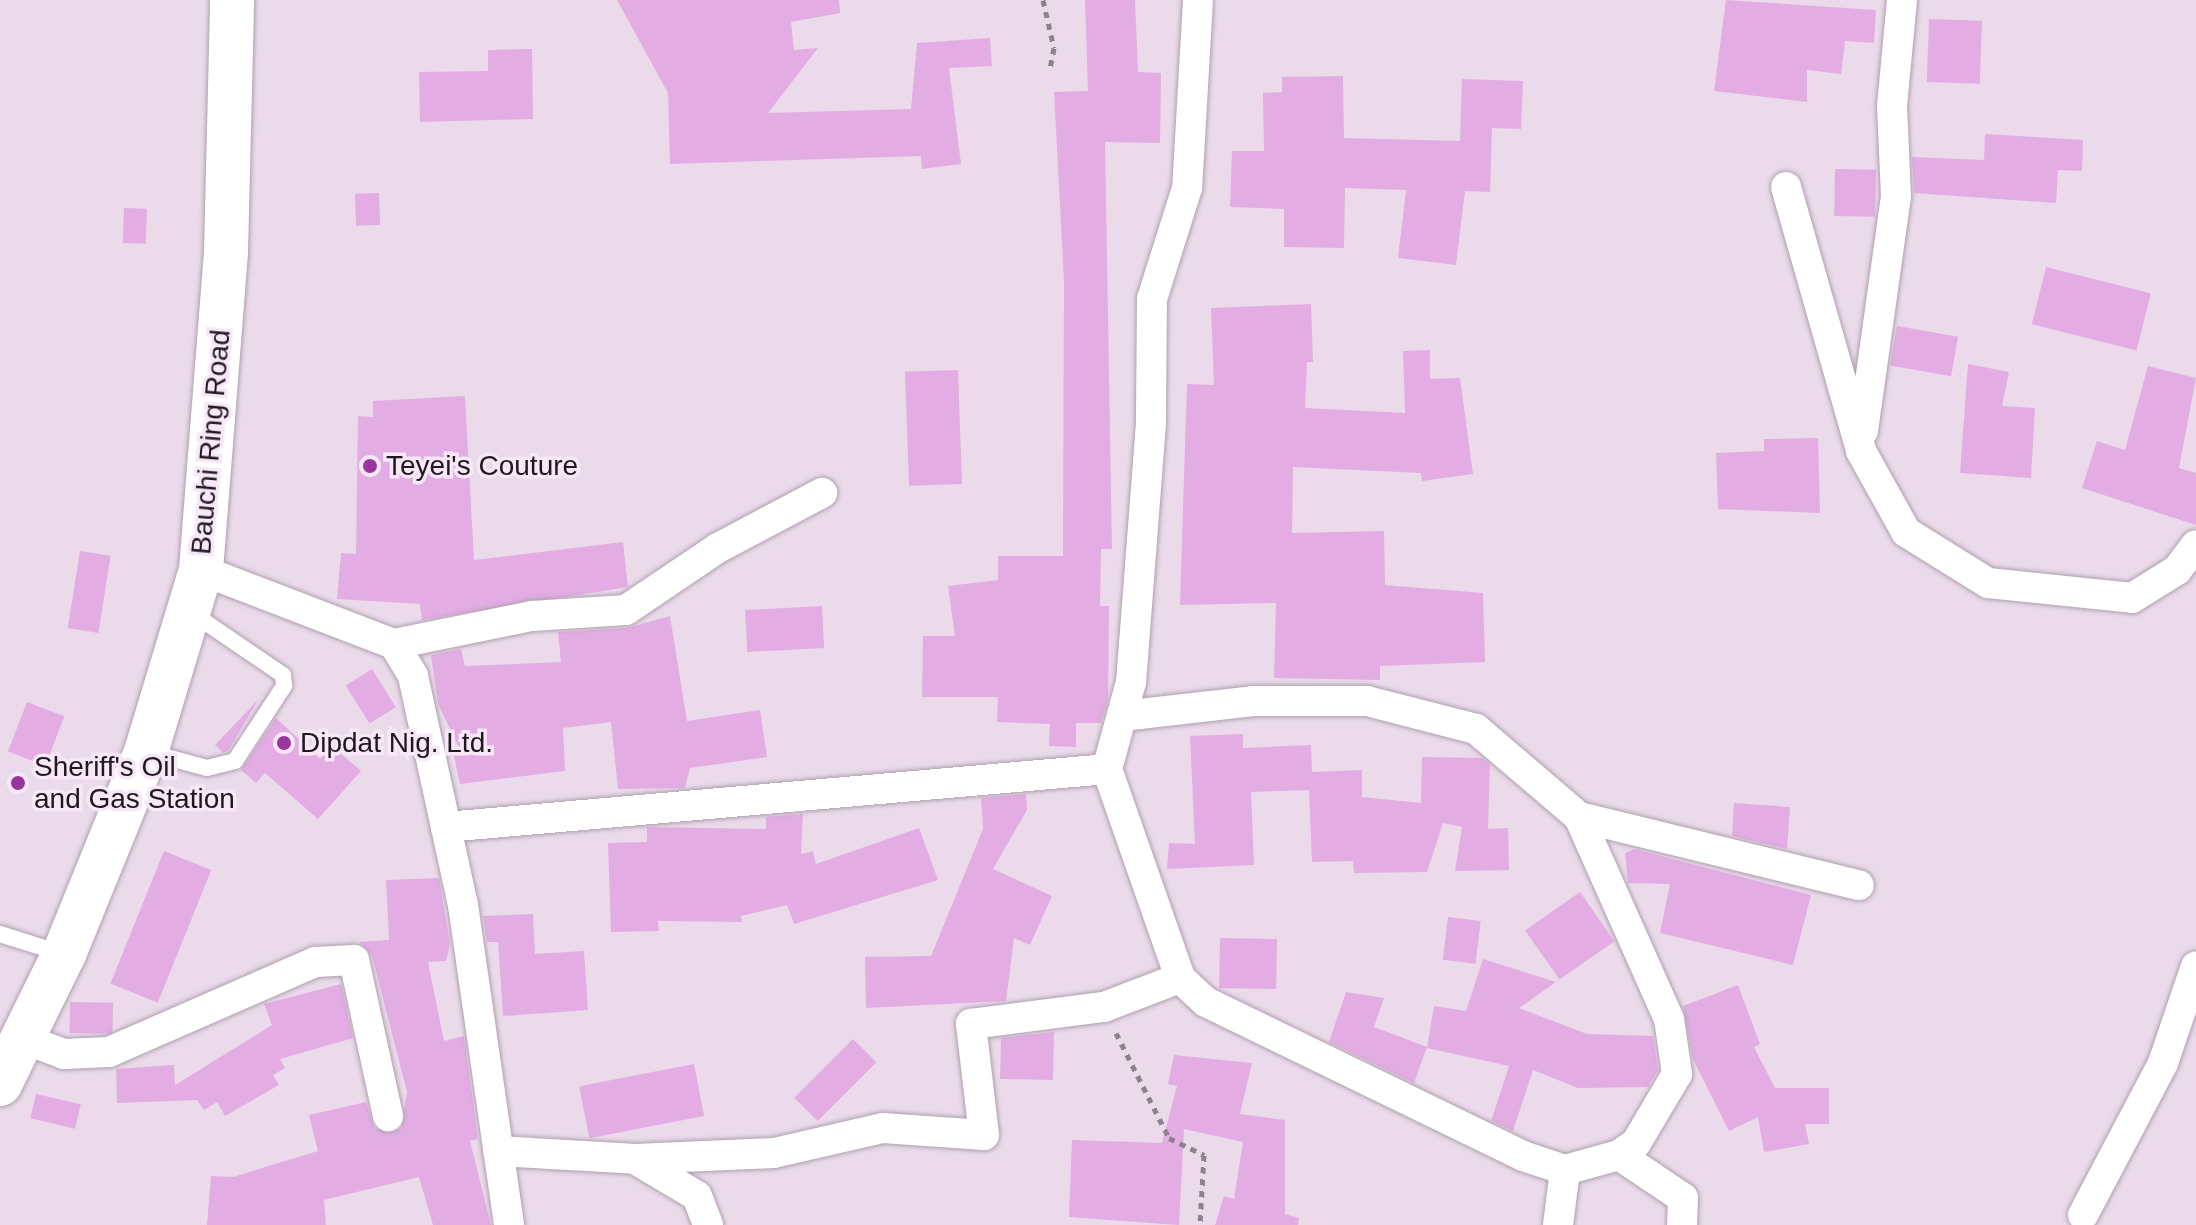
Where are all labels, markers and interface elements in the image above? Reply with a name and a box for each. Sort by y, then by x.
street label: Bauchi Ring Road [184,328,238,556]
place label: Teyei's Couture [386,449,578,483]
marker: Teyei's Couture [361,457,379,475]
place label: Dipdat Nig. Ltd. [300,726,493,760]
marker: Dipdat Nig. Ltd. [275,734,293,752]
place label: Sheriff's Oil and Gas Station [34,750,235,816]
marker: Sheriff's Oil and Gas Station [9,774,27,792]

